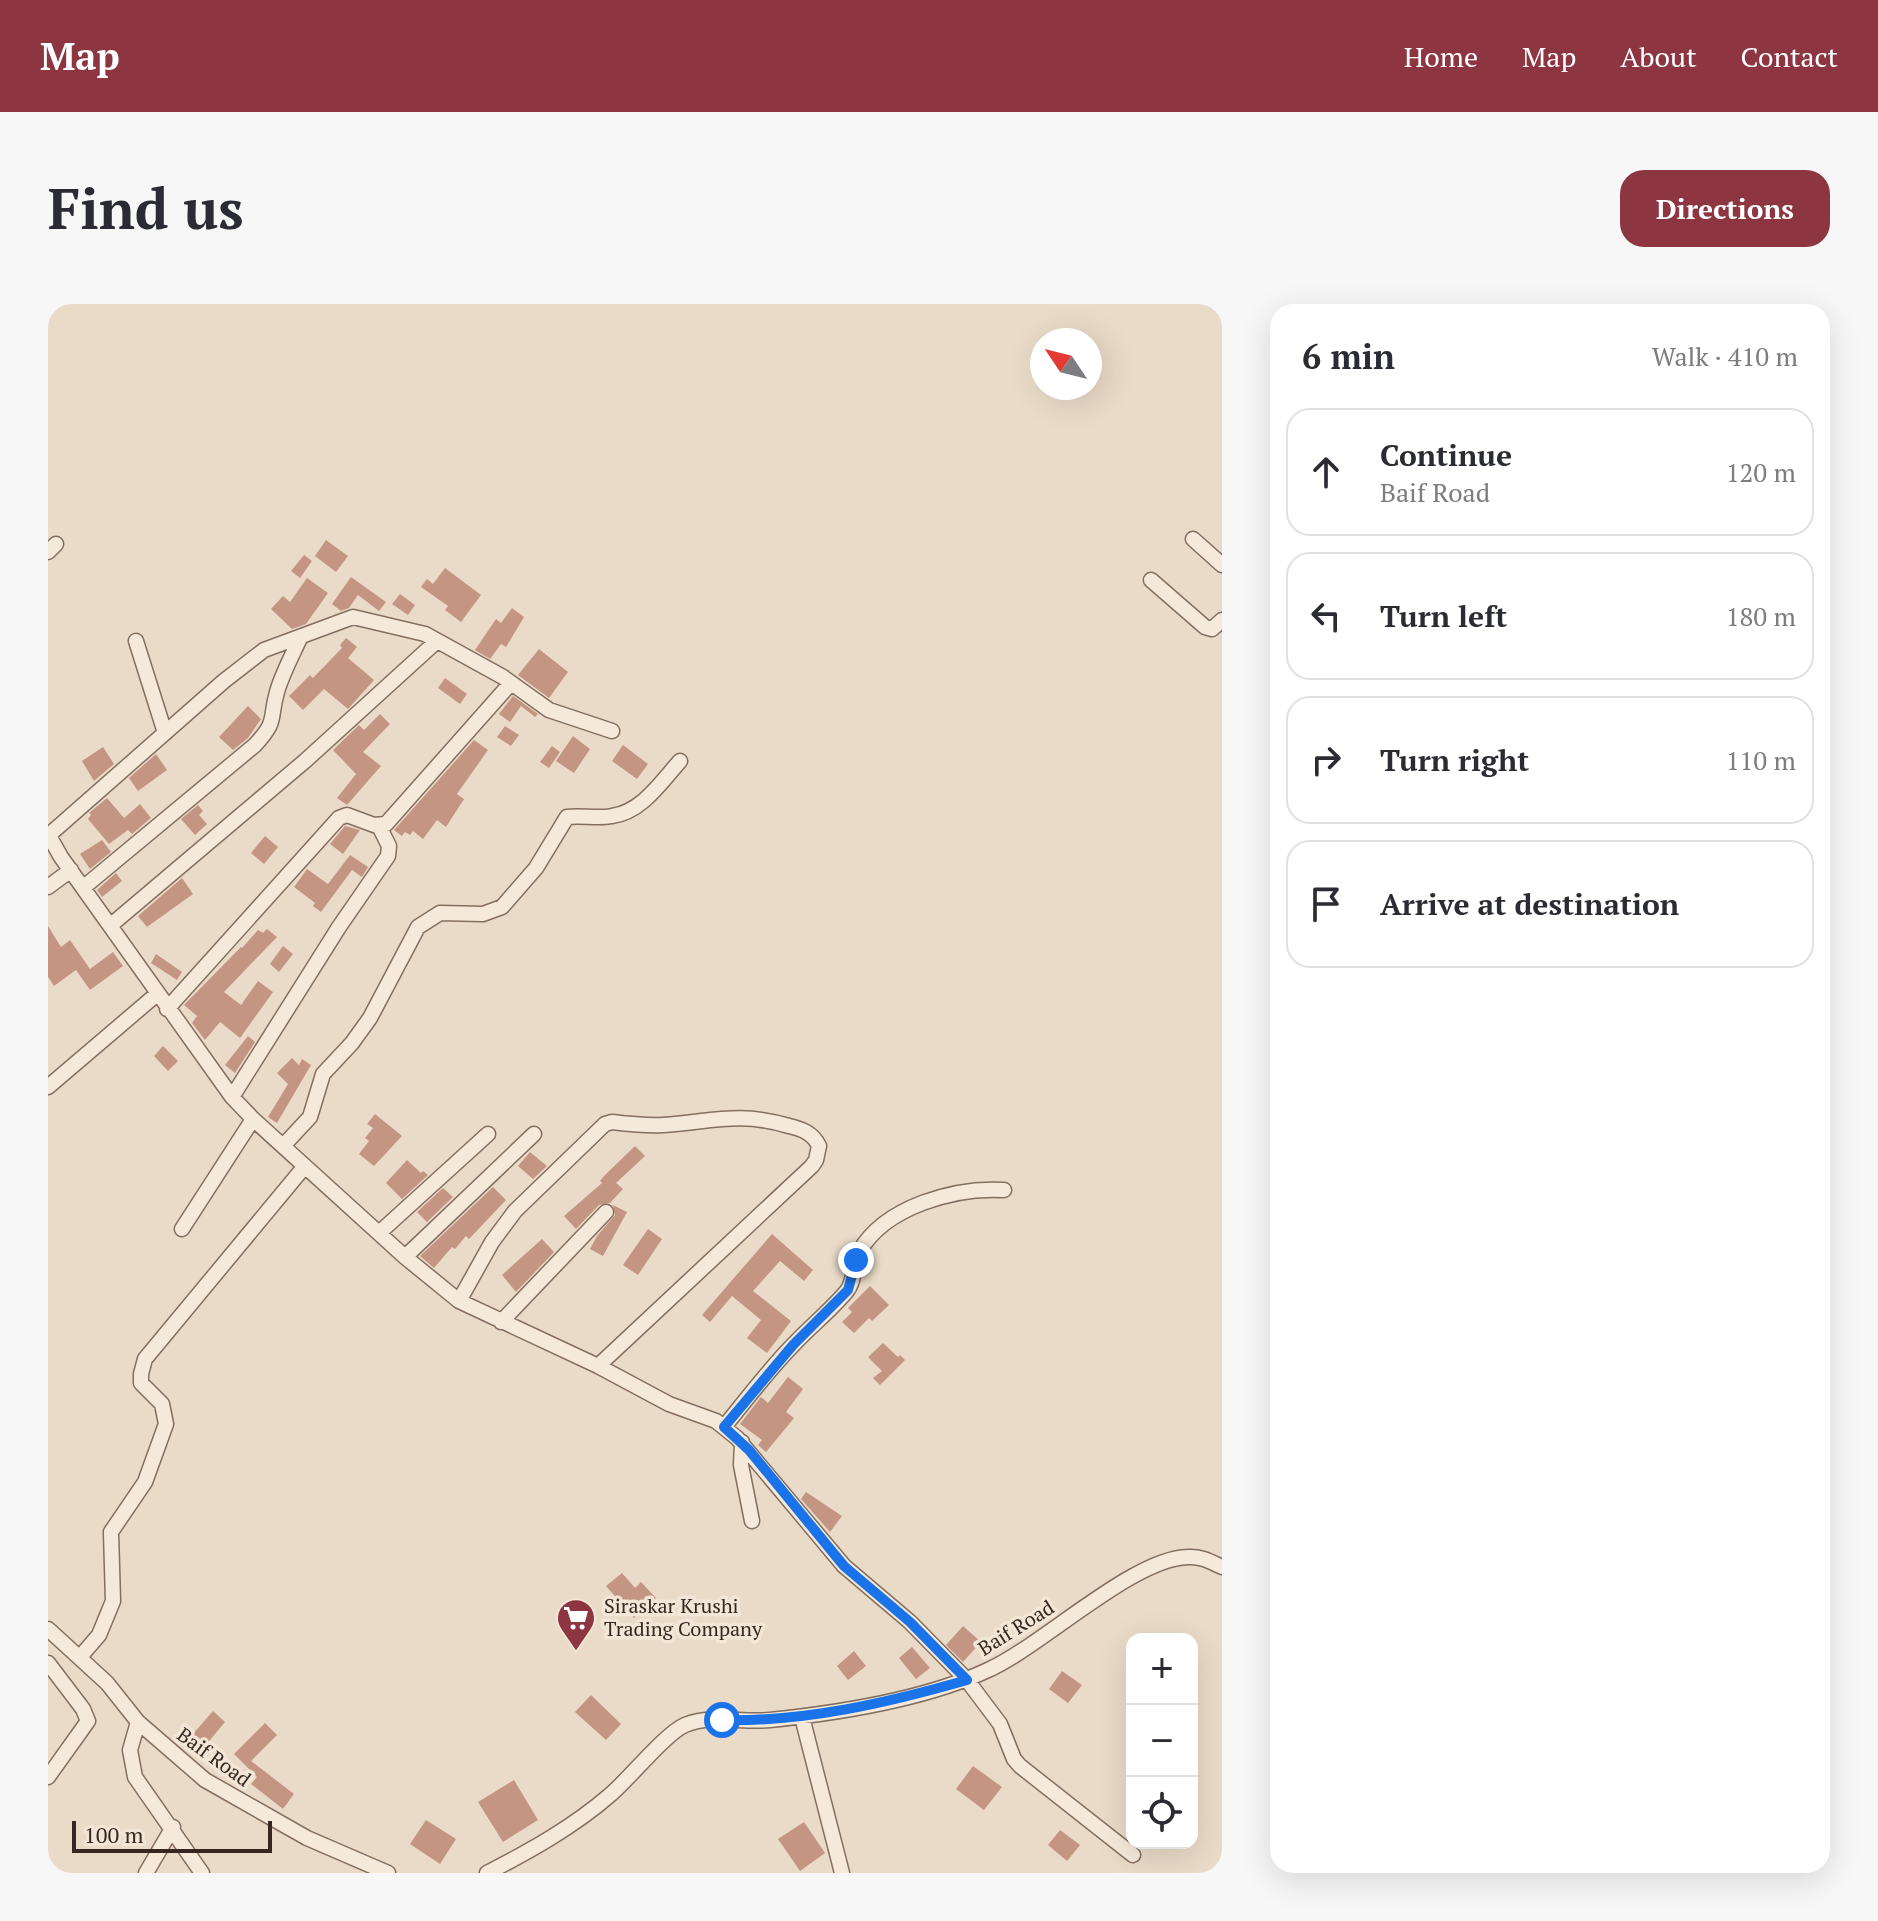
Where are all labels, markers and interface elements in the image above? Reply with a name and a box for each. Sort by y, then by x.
text: Map [40,31,120,81]
text: Home [1404,38,1478,75]
text: Map [1522,38,1576,75]
text: About [1620,38,1697,75]
text: Contact [1741,38,1838,75]
button: Directions [1620,170,1830,247]
text: Find us [48,171,244,245]
north arrow [1030,328,1102,400]
text: 6 min [1302,334,1395,379]
text: Walk · 410 m [1652,339,1798,373]
text: Continue [1380,435,1512,475]
icon: ahead [1304,450,1348,494]
text: 120 m [1726,455,1796,489]
text: Baif Road [1380,475,1490,509]
icon: left [1304,594,1348,638]
text: Turn left [1380,596,1507,636]
text: 180 m [1726,599,1796,633]
icon: right [1304,738,1348,782]
text: Turn right [1380,740,1529,780]
text: 110 m [1726,743,1796,777]
icon: arrive [1304,882,1348,926]
text: Arrive at destination [1380,884,1679,924]
route end [838,1242,874,1278]
place label: Siraskar Krushi Trading Company [604,1592,763,1642]
street label: Baif Road [973,1594,1059,1661]
supermarket icon: Siraskar Krushi Trading Company [555,1597,597,1652]
map controls [1126,1633,1198,1849]
button: + [1126,1633,1198,1705]
route start [704,1702,740,1738]
button: − [1126,1705,1198,1777]
street label: Baif Road [172,1721,257,1792]
button: locate [1126,1777,1198,1849]
scale bar [72,1817,272,1853]
text: 100 m [84,1820,144,1849]

